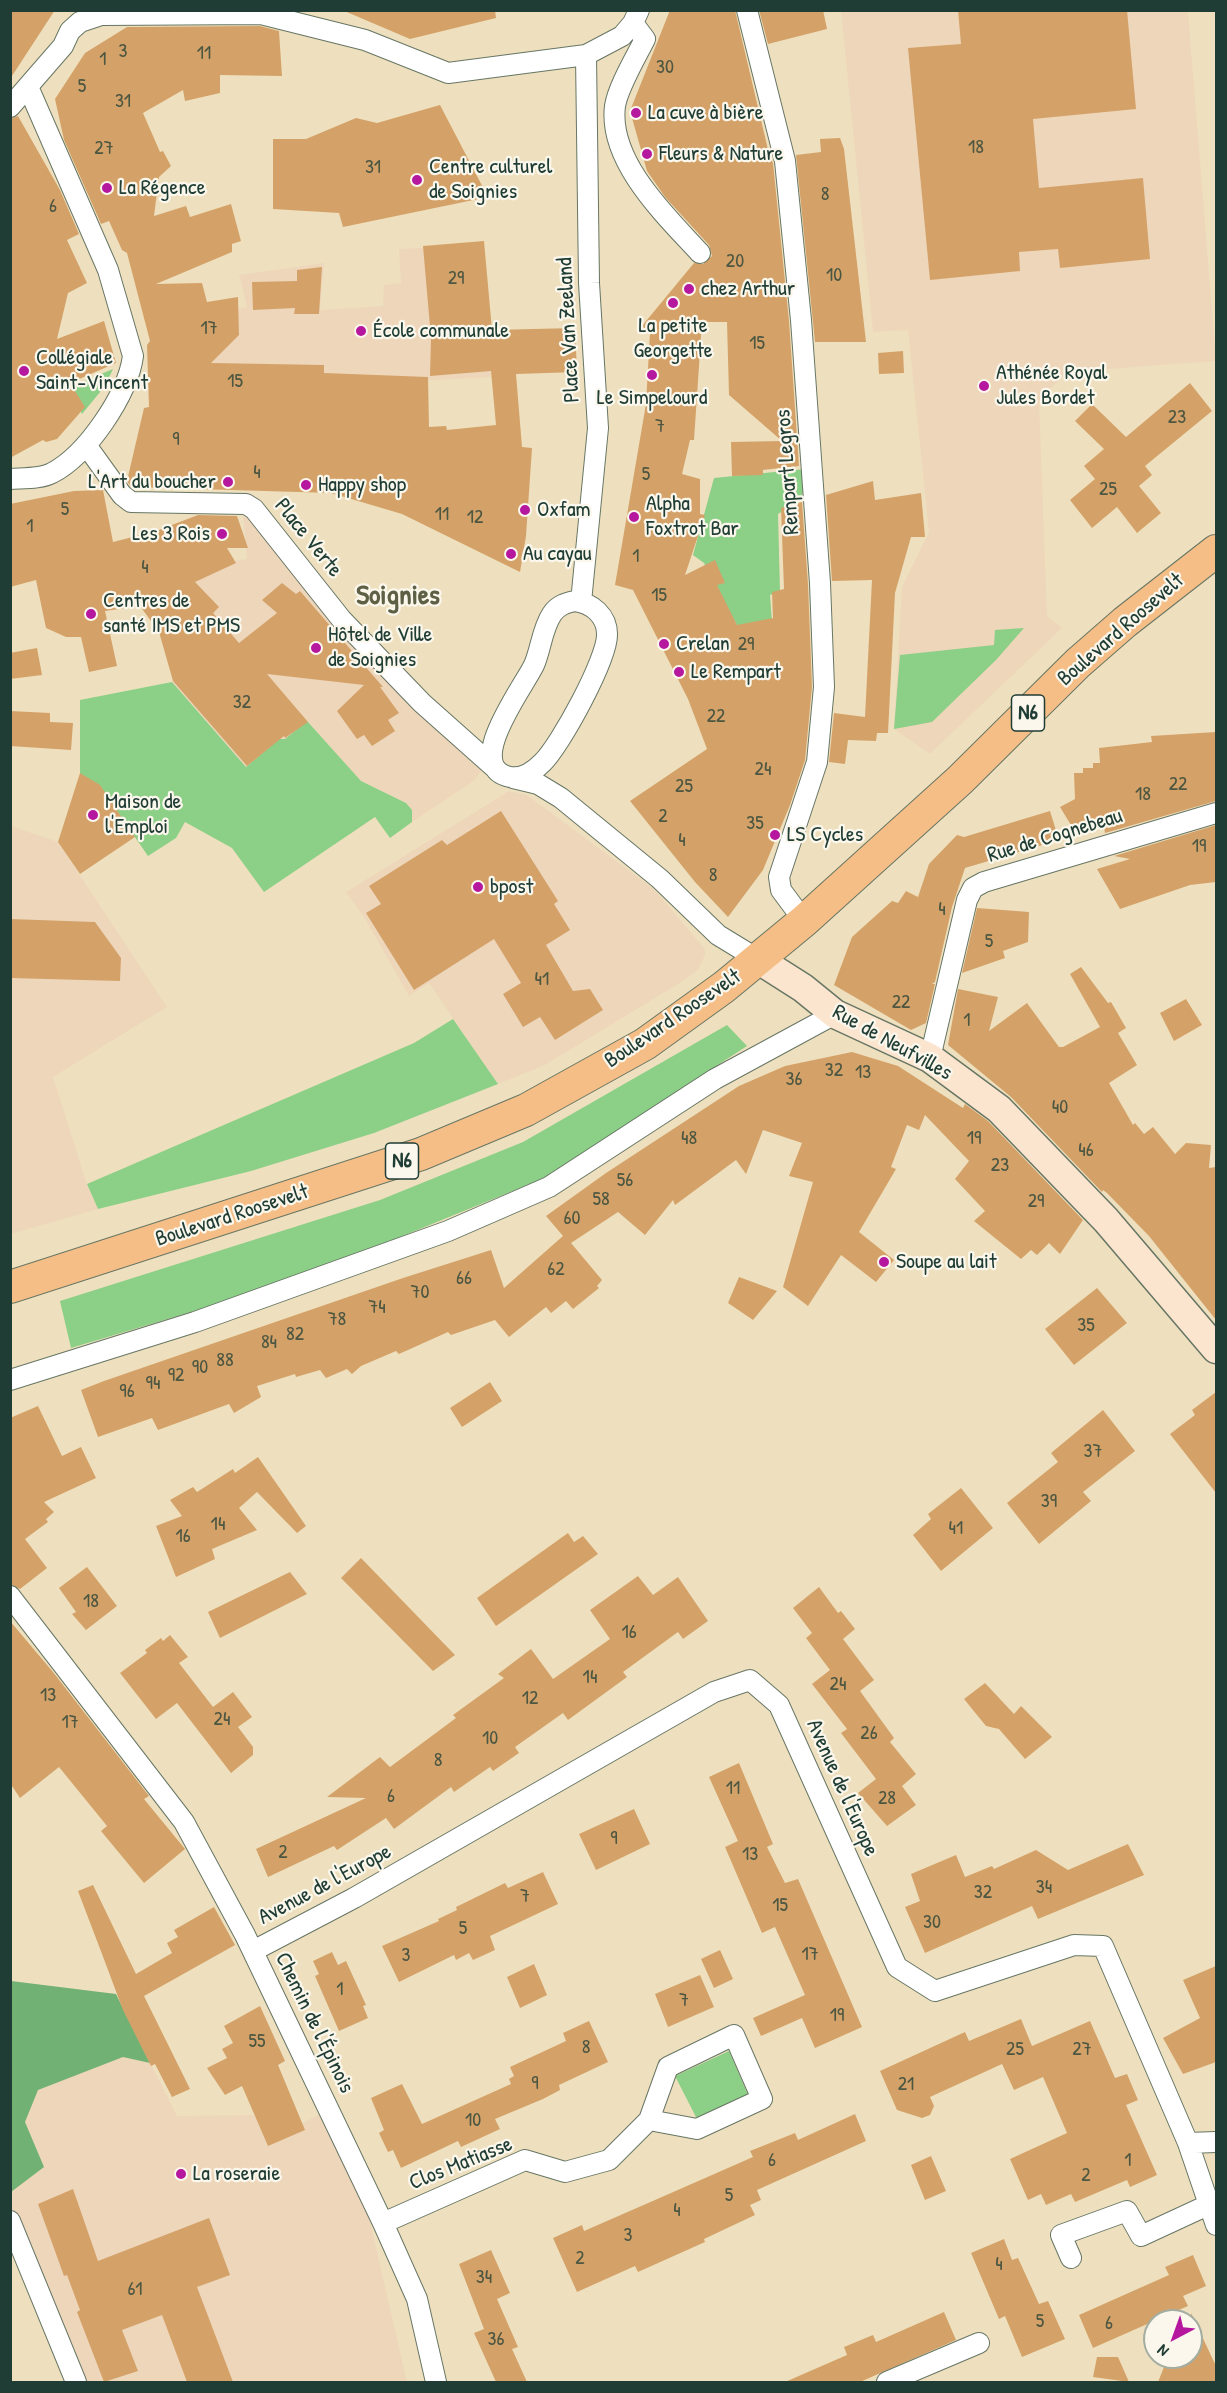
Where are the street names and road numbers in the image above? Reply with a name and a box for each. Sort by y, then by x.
street label: Place Van Zeeland [552,257,586,403]
street label: Rempart Legros [770,409,806,535]
street label: Place Verte [268,493,348,583]
street label: Boulevard Roosevelt [1052,568,1190,692]
road number: N6 [1012,695,1044,731]
street label: Rue de Cognebeau [984,803,1126,869]
street label: Boulevard Roosevelt [600,964,746,1074]
street label: Rue de Neufvilles [828,999,956,1087]
road number: N6 [386,1143,418,1179]
street label: Boulevard Roosevelt [152,1179,312,1253]
street label: Avenue de l'Europe [800,1716,884,1860]
street label: Avenue de l'Europe [254,1839,396,1931]
street label: Chemin de l'Épinois [269,1948,359,2098]
street label: Clos Matiasse [406,2131,516,2197]

